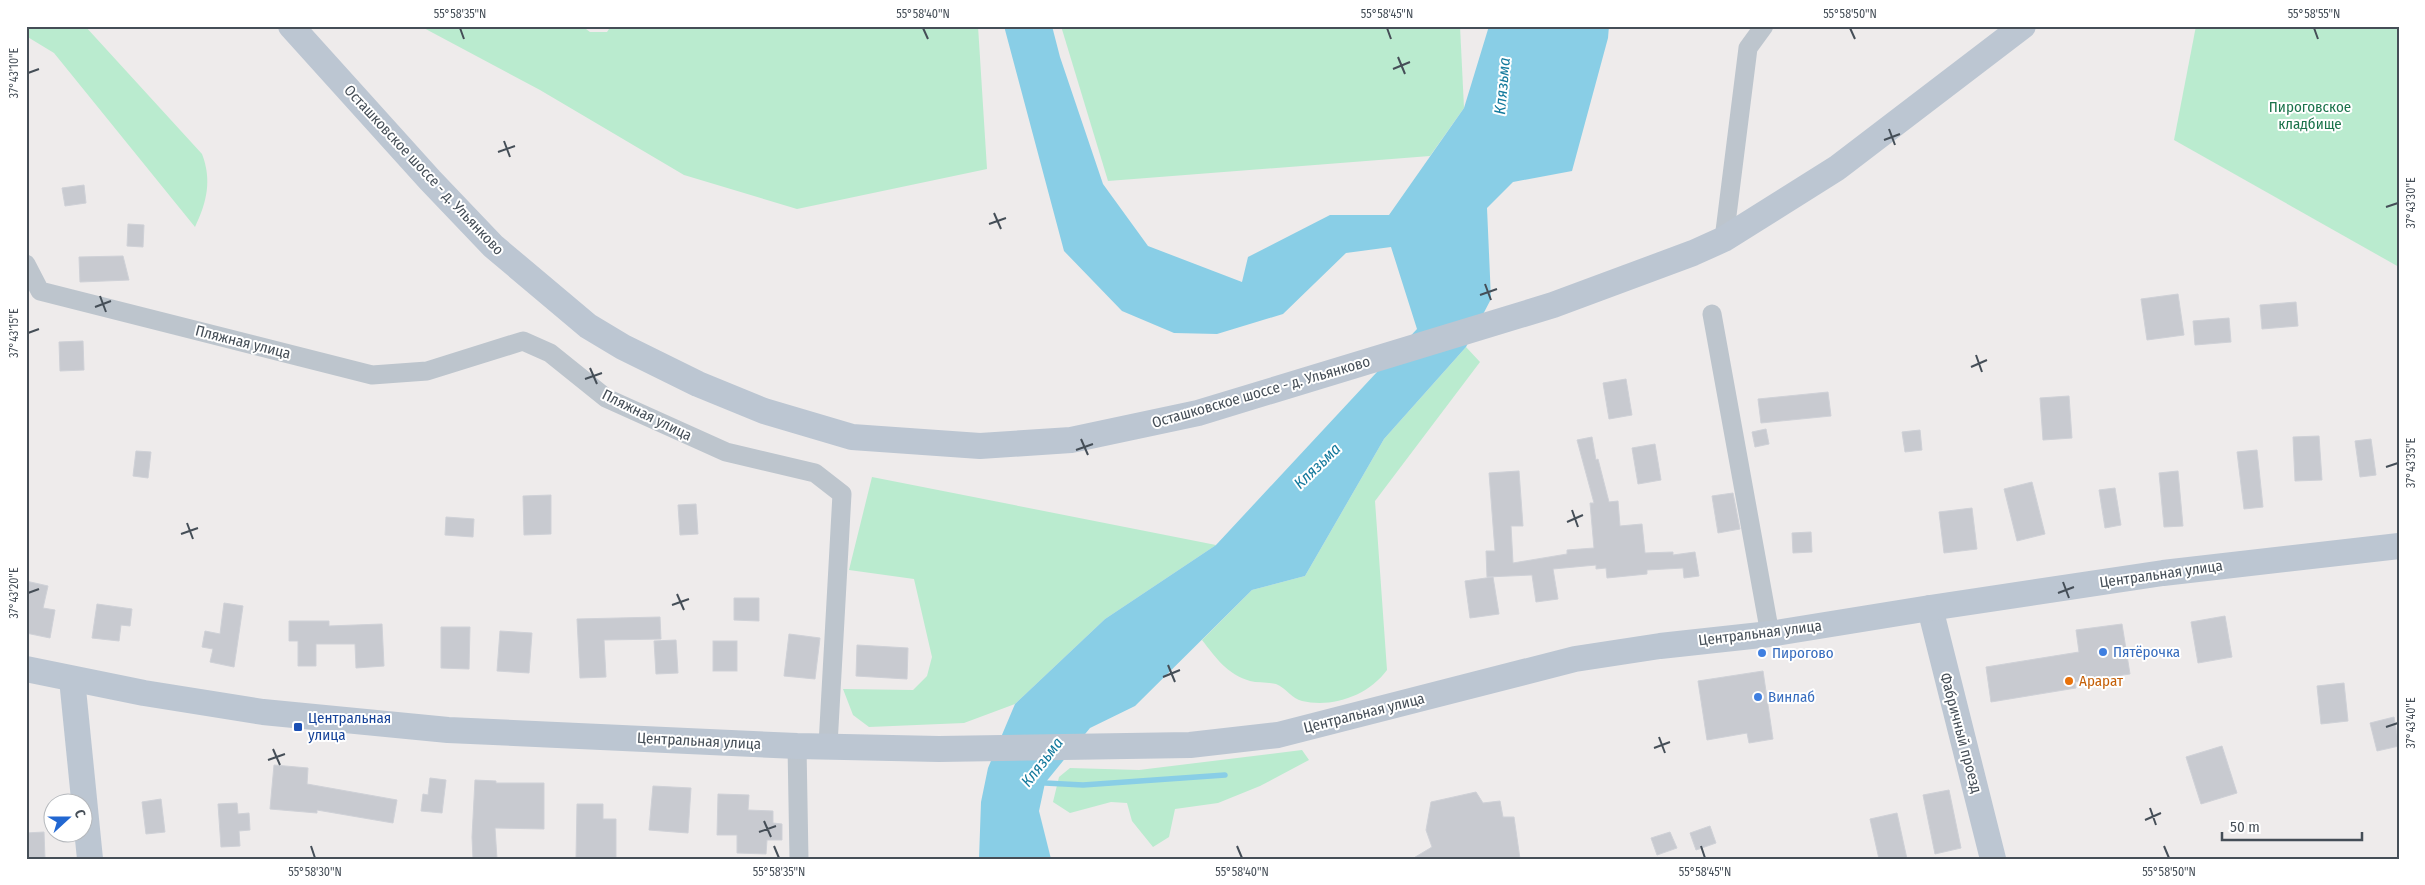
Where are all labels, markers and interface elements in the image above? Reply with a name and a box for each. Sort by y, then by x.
text: 55°58'35"N [434,7,486,21]
text: 55°58'40"N [896,7,950,21]
text: 55°58'45"N [1361,7,1413,21]
text: 55°58'50"N [1823,7,1877,21]
text: 55°58'55"N [2288,7,2340,21]
text: 37°43'10"E [7,47,21,98]
water label: Клязьма [1490,57,1514,115]
street label: Осташковское шоссе - д. Ульянково [340,81,508,259]
park label: Пироговское кладбище [2269,98,2351,133]
text: 37°43'30"E [2404,177,2418,229]
text: 37°43'15"E [7,308,21,358]
street label: Пляжная улица [193,321,293,363]
street label: Осташковское шоссе - д. Ульянково [1150,352,1372,432]
street label: Пляжная улица [599,385,695,445]
text: 37°43'35"E [2404,438,2418,488]
water label: Клязьма [1290,439,1344,493]
street label: Центральная улица [2098,556,2224,592]
text: 37°43'20"E [7,567,21,619]
street label: Центральная улица [1697,616,1823,650]
place label: Пятёрочка [2113,643,2180,661]
place label: Пирогово [1772,644,1834,662]
marker: Пятёрочка [2097,646,2109,658]
marker: Пирогово [1756,647,1768,659]
street label: Фабричный проезд [1936,671,1986,795]
place label: Арарат [2079,672,2124,690]
marker: Арарат [2063,675,2075,687]
place label: Винлаб [1768,688,1815,706]
street label: Центральная улица [1302,689,1426,737]
marker: Винлаб [1752,691,1764,703]
text: 37°43'40"E [2404,697,2418,749]
place label: Центральная улица [308,709,391,744]
marker: Центральная улица [292,721,304,733]
street label: Центральная улица [636,729,762,753]
water label: Клязьма [1017,734,1067,790]
north arrow [42,792,92,842]
text: С [70,807,89,821]
scale bar [2222,810,2362,842]
text: 50 m [2230,818,2260,836]
text: 55°58'30"N [288,865,342,879]
text: 55°58'35"N [753,865,805,879]
text: 55°58'40"N [1215,865,1269,879]
text: 55°58'45"N [1679,865,1731,879]
text: 55°58'50"N [2142,865,2196,879]

